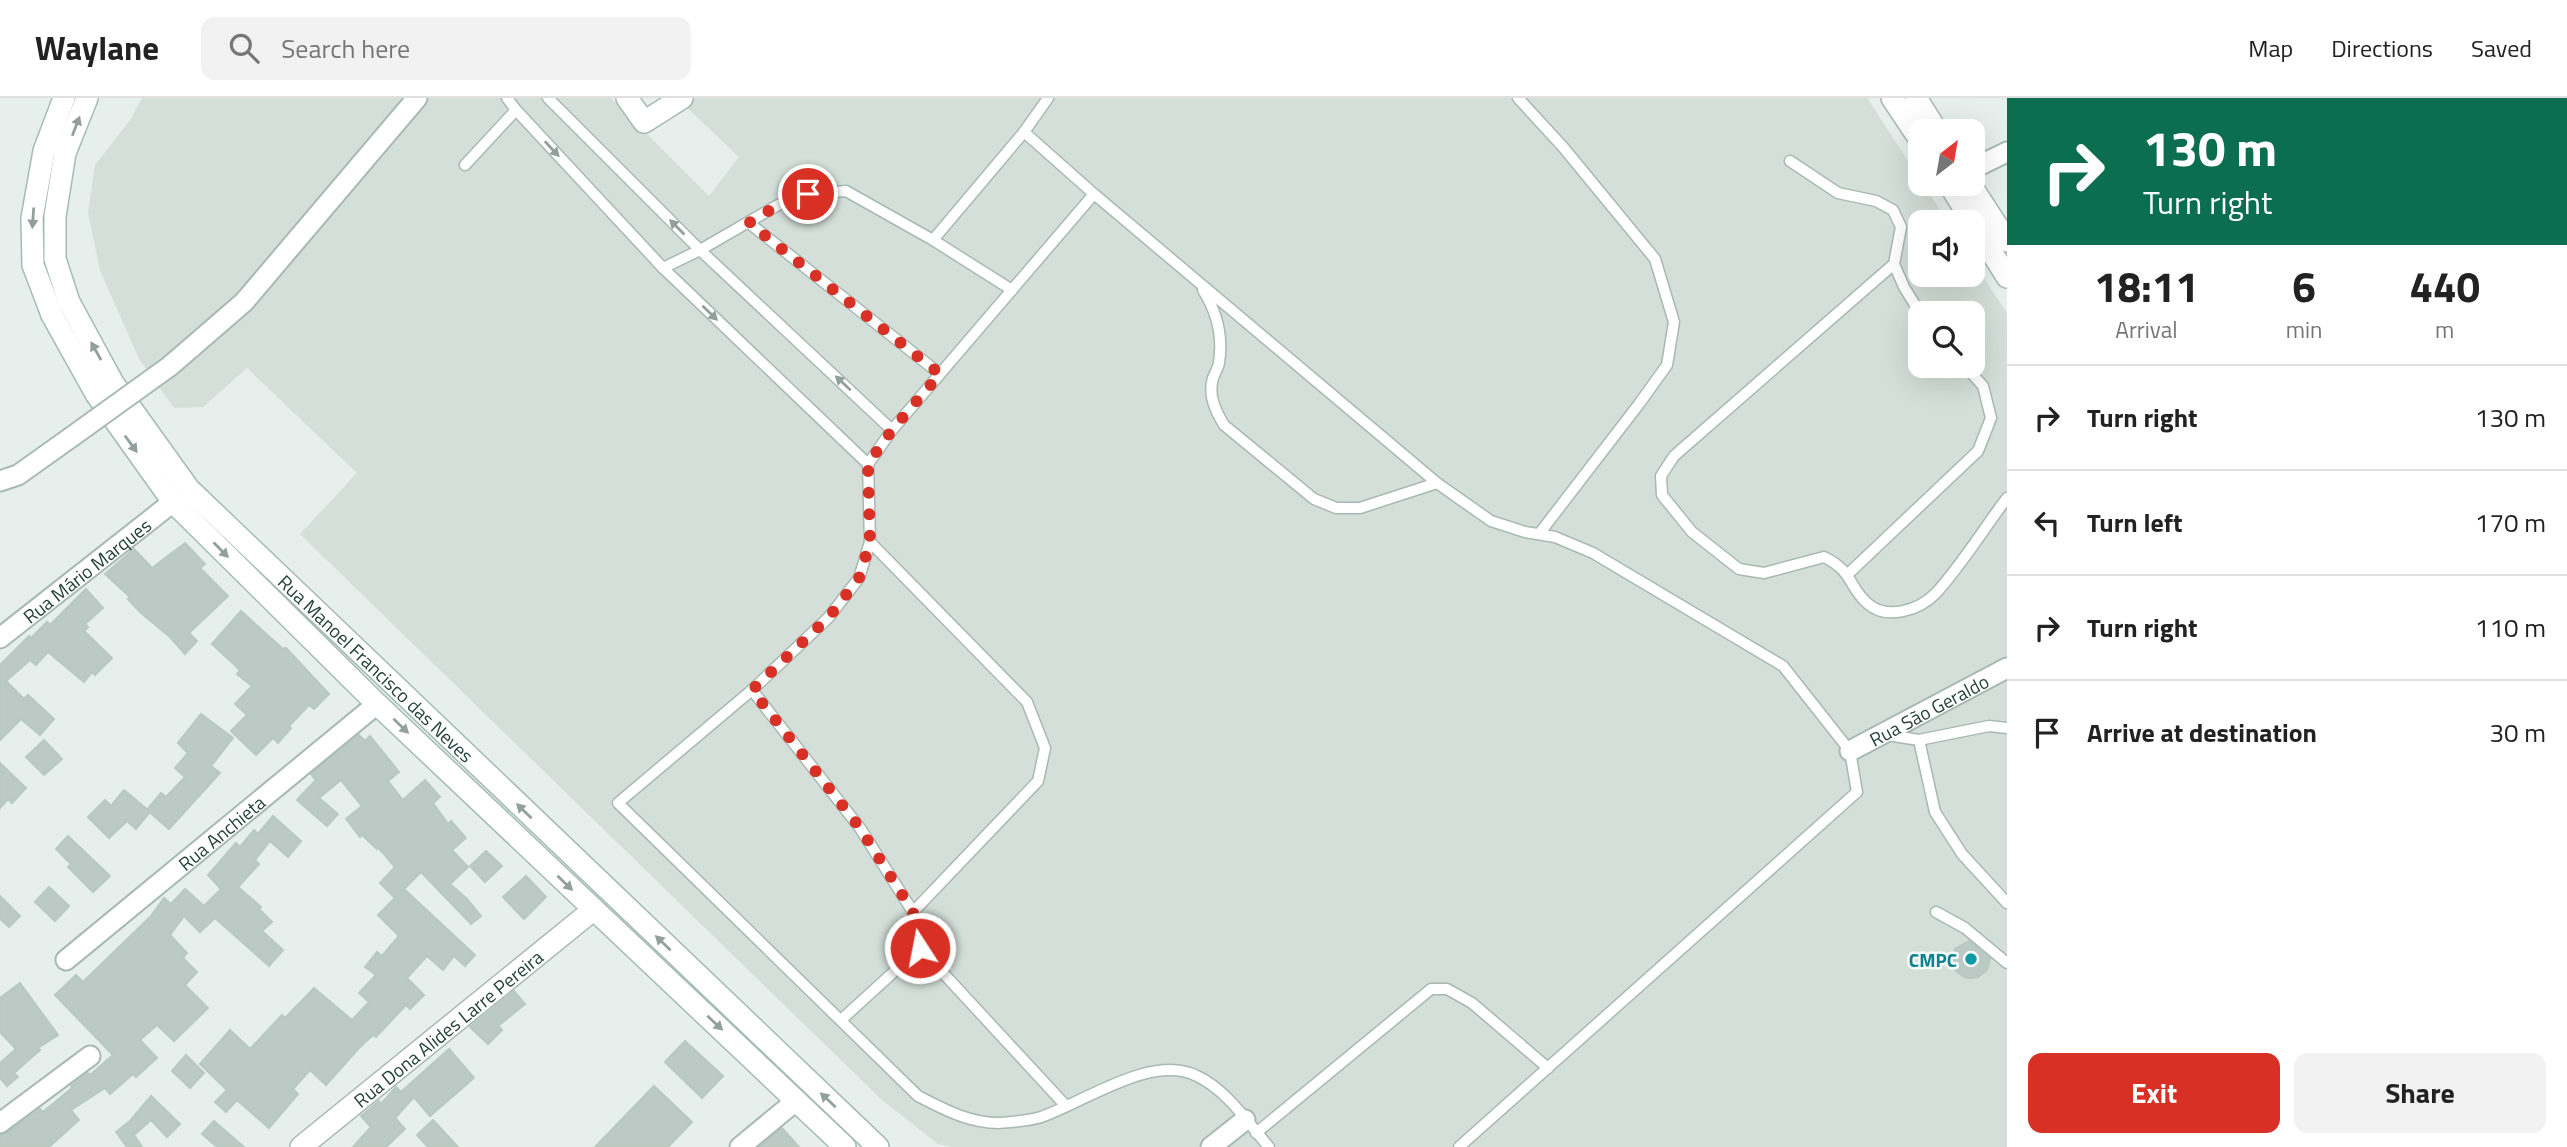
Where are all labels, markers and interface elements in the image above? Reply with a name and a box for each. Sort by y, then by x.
search box [201,17,691,80]
text: Waylane [35,23,159,73]
icon: search [225,29,263,67]
text: Search here [281,29,410,68]
text: Map [2248,30,2293,66]
text: Directions [2331,30,2433,66]
text: Saved [2471,30,2532,66]
text: 130 m [2143,110,2277,185]
one-way arrow [71,115,82,136]
north arrow [1908,119,1984,196]
map controls [1908,119,1985,378]
icon: right [2028,126,2119,217]
one-way arrow [544,140,560,157]
pin [778,164,838,224]
icon: arrive [789,175,827,213]
text: Turn right [2143,178,2272,226]
one-way arrow [28,207,39,229]
button: sound [1908,210,1985,287]
one-way arrow [669,218,686,235]
text: 18:11 [2094,254,2199,318]
text: 6 [2292,254,2316,318]
text: 440 [2409,254,2480,318]
button: search [1908,301,1985,378]
one-way arrow [701,305,718,321]
text: Arrival [2115,312,2178,347]
text: min [2286,312,2322,347]
text: m [2435,312,2454,347]
one-way arrow [90,341,102,361]
one-way arrow [834,375,851,391]
text: Turn right [2087,398,2198,437]
text: 130 m [2475,398,2546,437]
icon: right [2028,399,2066,437]
one-way arrow [124,435,138,453]
text: Turn left [2087,503,2182,542]
text: 170 m [2475,503,2546,542]
icon: left [2028,504,2066,542]
street label: Rua Mário Marques [16,510,157,630]
one-way arrow [213,541,230,558]
street label: Rua Manoel Francisco das Neves [272,567,481,769]
text: Turn right [2087,608,2198,647]
text: 110 m [2475,608,2546,647]
icon: right [2028,609,2066,647]
street label: Rua São Geraldo [1864,666,1994,753]
text: Arrive at destination [2087,713,2317,752]
text: 30 m [2489,713,2546,752]
icon: arrive [2028,714,2066,752]
one-way arrow [392,718,409,734]
street label: Rua Anchieta [171,787,271,877]
one-way arrow [516,803,533,819]
one-way arrow [557,875,574,892]
position arrow [883,911,957,985]
one-way arrow [655,936,672,952]
street label: Rua Dona Alides Larre Pereira [347,942,549,1114]
place label: CMPC [1909,945,1957,974]
marker: CMPC [1963,951,1979,967]
one-way arrow [706,1015,723,1031]
button: Exit [2028,1053,2280,1133]
button: Share [2294,1053,2546,1133]
one-way arrow [819,1092,837,1108]

